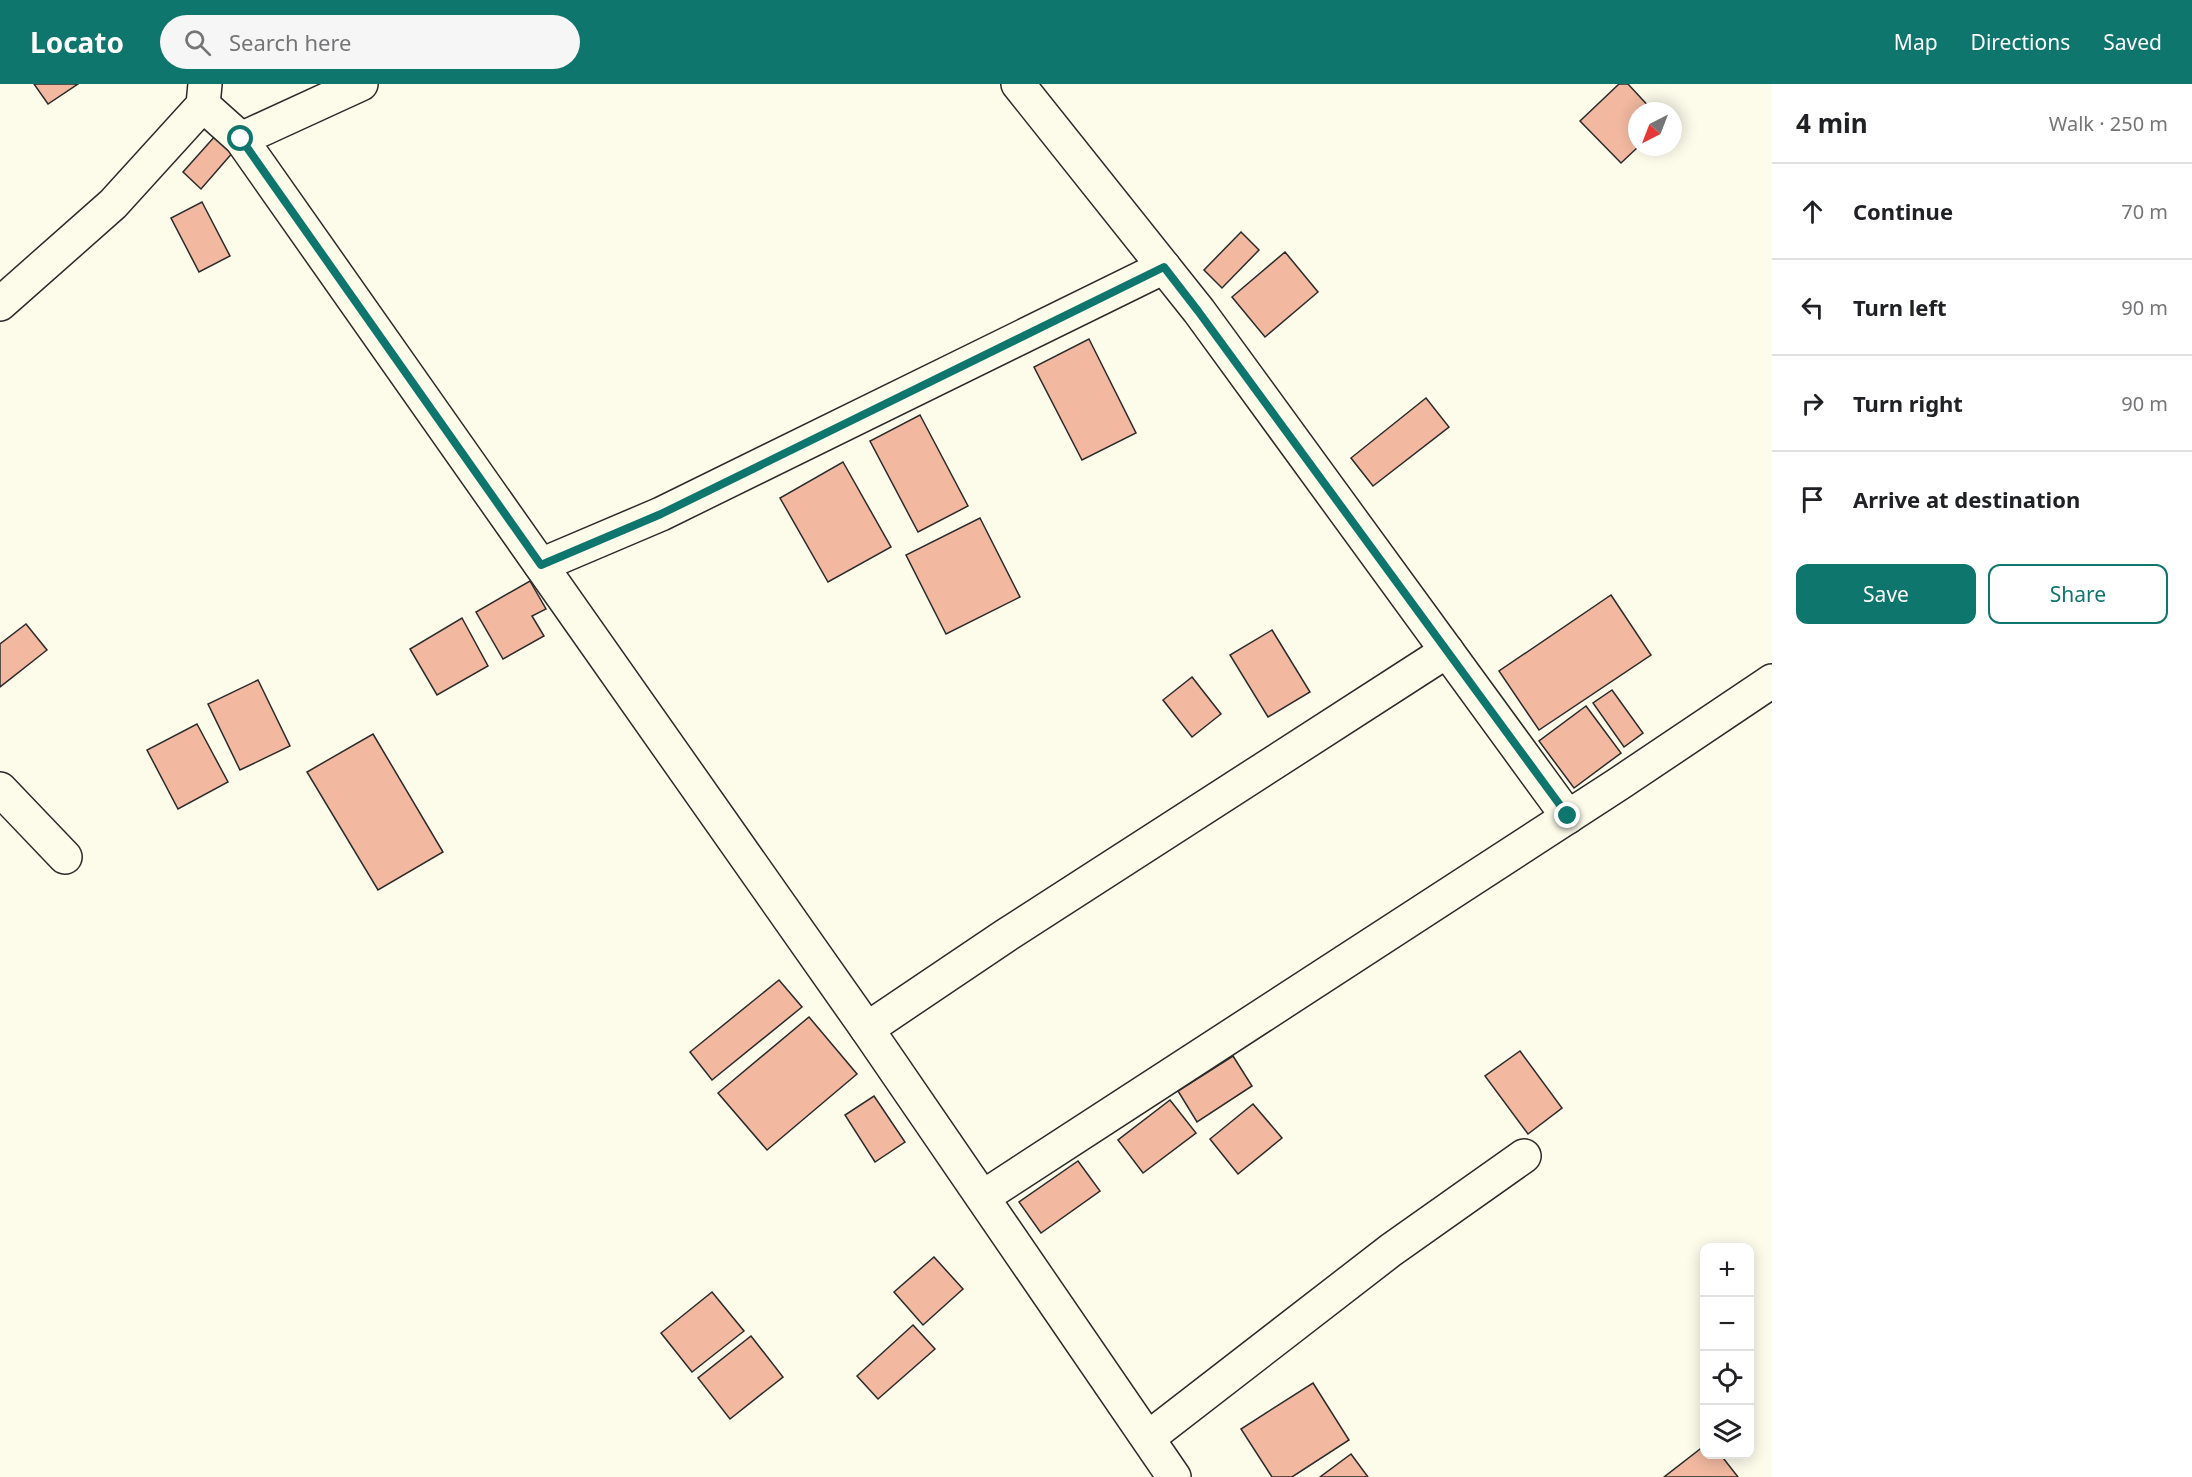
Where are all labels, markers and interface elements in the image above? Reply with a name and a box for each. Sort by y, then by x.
search box [160,15,580,69]
text: Locato [30,23,124,61]
icon: search [181,26,214,59]
text: Search here [229,27,351,57]
text: Map [1894,28,1938,56]
text: Directions [1971,28,2070,56]
text: Saved [2103,28,2162,56]
north arrow [1628,102,1682,156]
text: 4 min [1796,105,1868,141]
text: Walk · 250 m [2049,110,2168,137]
route start [227,125,253,151]
icon: ahead [1796,195,1829,228]
text: Continue [1853,196,1953,226]
text: 70 m [2121,198,2168,225]
icon: left [1796,291,1829,324]
text: Turn left [1853,292,1947,322]
text: 90 m [2121,294,2168,321]
icon: right [1796,387,1829,420]
text: Turn right [1853,388,1963,418]
text: 90 m [2121,390,2168,417]
icon: arrive [1796,483,1829,516]
text: Arrive at destination [1853,484,2080,514]
button: Save [1796,564,1976,624]
button: Share [1988,564,2168,624]
route end [1554,802,1580,828]
map controls [1700,1243,1754,1459]
button: + [1700,1243,1754,1297]
button: − [1700,1297,1754,1351]
button: locate [1700,1351,1754,1405]
button: layers [1700,1405,1754,1459]

